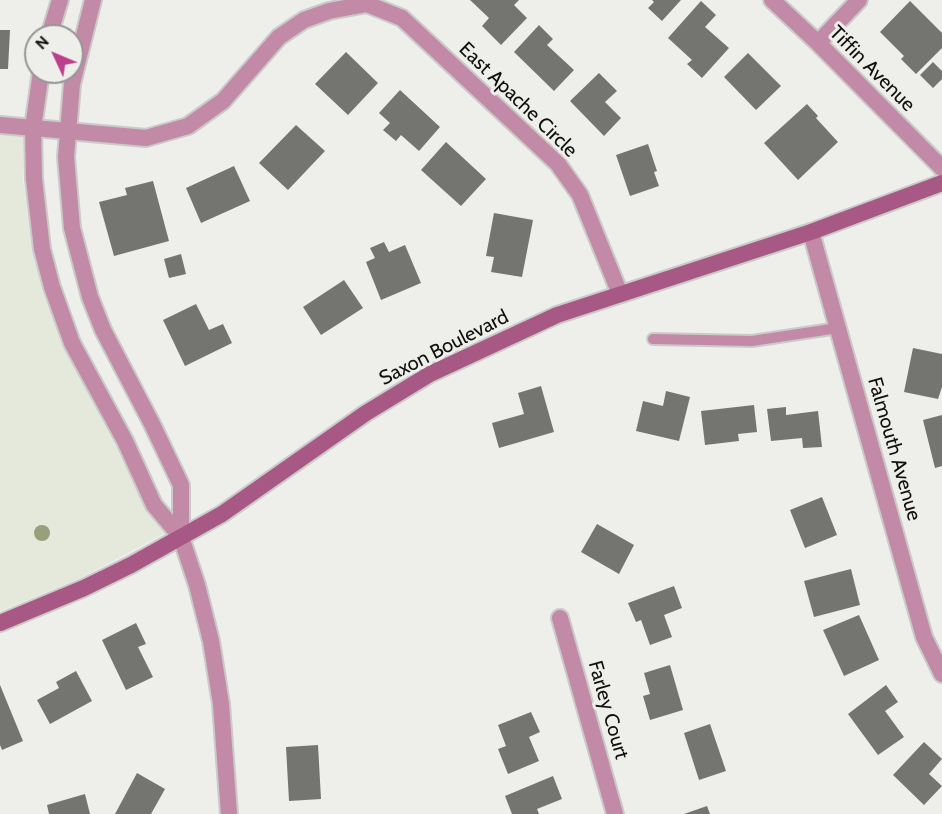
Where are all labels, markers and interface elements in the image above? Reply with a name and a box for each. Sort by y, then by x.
street label: Tiffin Avenue [824,21,920,117]
north arrow [24,24,84,84]
text: N [31,32,53,53]
street label: East Apache Circle [454,37,582,163]
street label: Saxon Boulevard [375,305,513,391]
street label: Falmouth Avenue [862,374,926,524]
street label: Farley Court [583,658,633,762]

